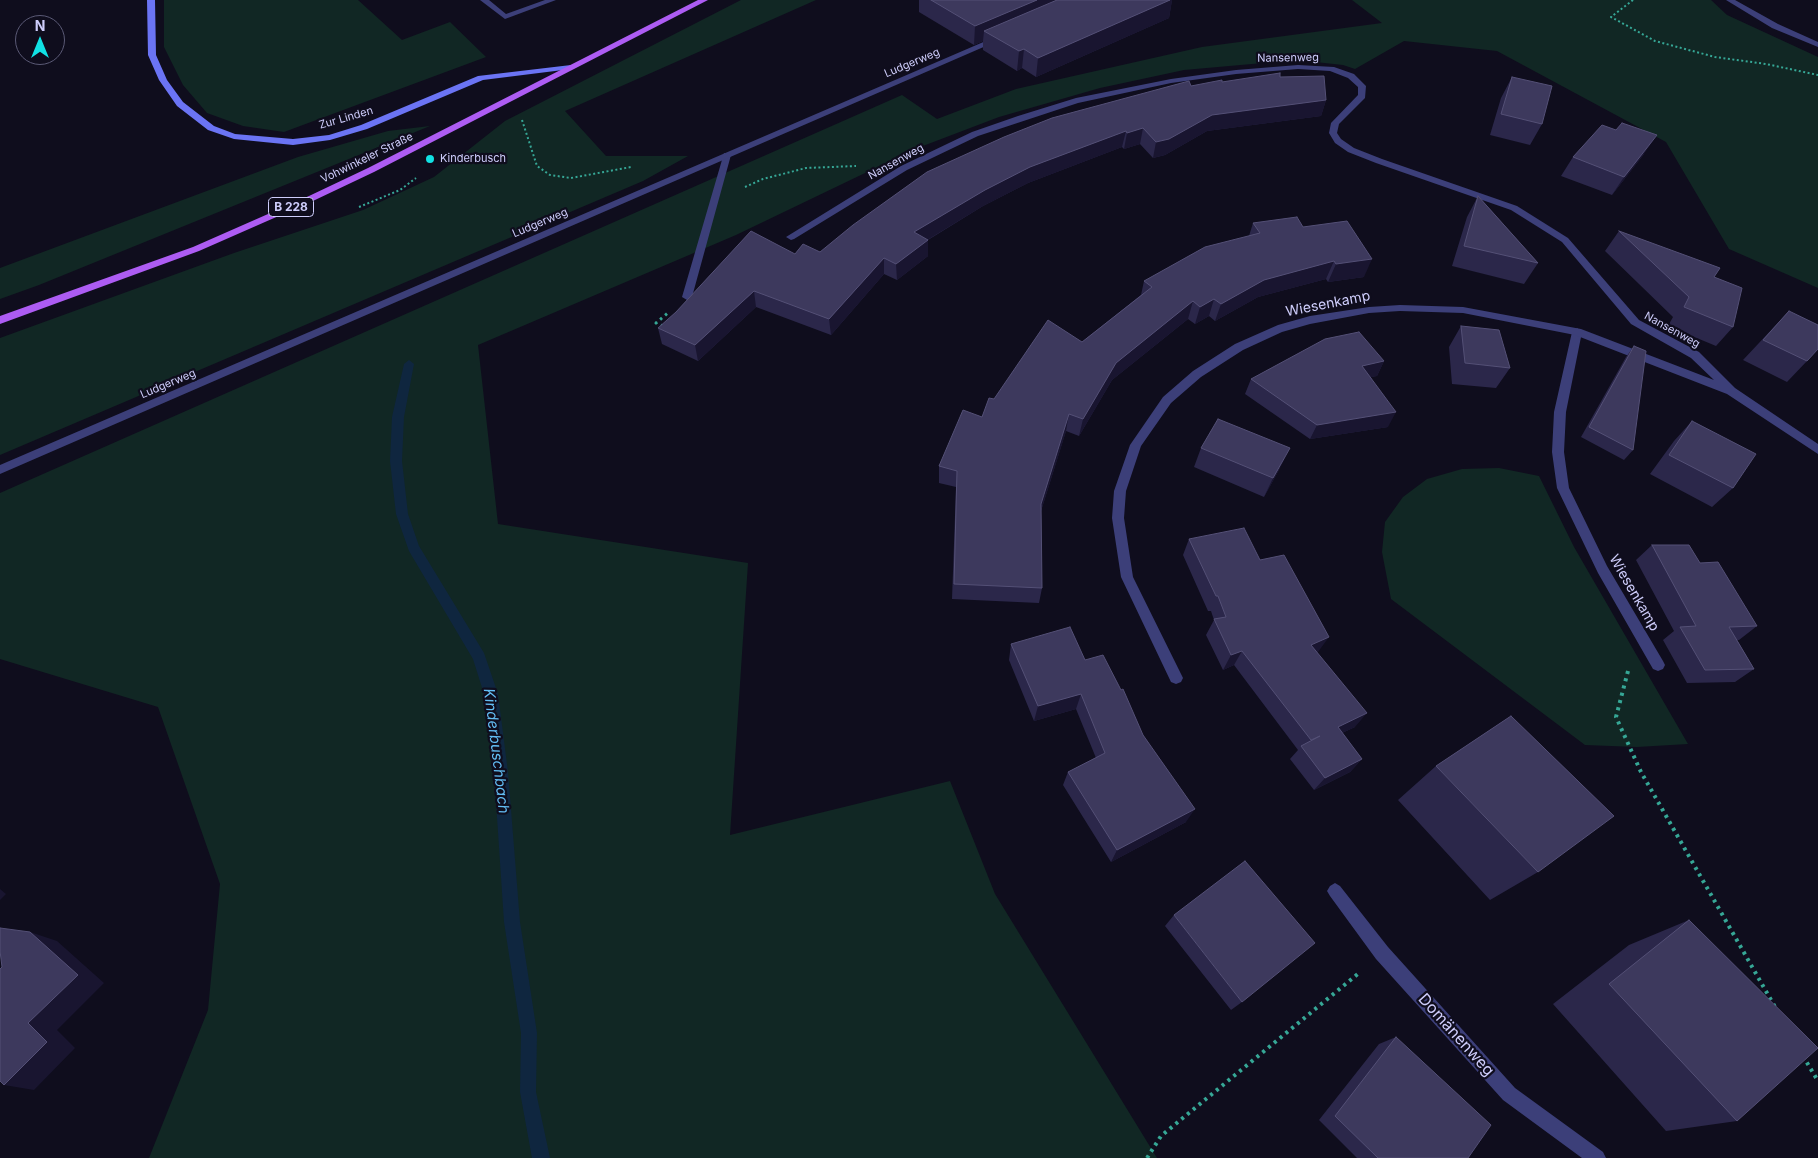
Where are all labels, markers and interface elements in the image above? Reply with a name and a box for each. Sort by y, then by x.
north arrow [15,15,65,65]
text: N [35,17,45,34]
street label: Ludgerweg [882,45,942,81]
street label: Nansenweg [1257,51,1319,65]
street label: Zur Linden [317,104,375,132]
street label: Vohwinkeler Straße [319,130,415,186]
street label: Nansenweg [866,141,926,183]
place label: Kinderbusch [440,152,506,166]
marker: Kinderbusch [424,153,436,165]
road number: B 228 [268,198,314,216]
street label: Ludgerweg [510,205,570,241]
street label: Wiesenkamp [1284,288,1372,320]
street label: Nansenweg [1642,309,1702,351]
street label: Ludgerweg [138,366,198,402]
street label: Wiesenkamp [1605,552,1663,634]
water label: Kinderbuschbach [479,687,513,815]
street label: Domänenweg [1414,990,1498,1080]

